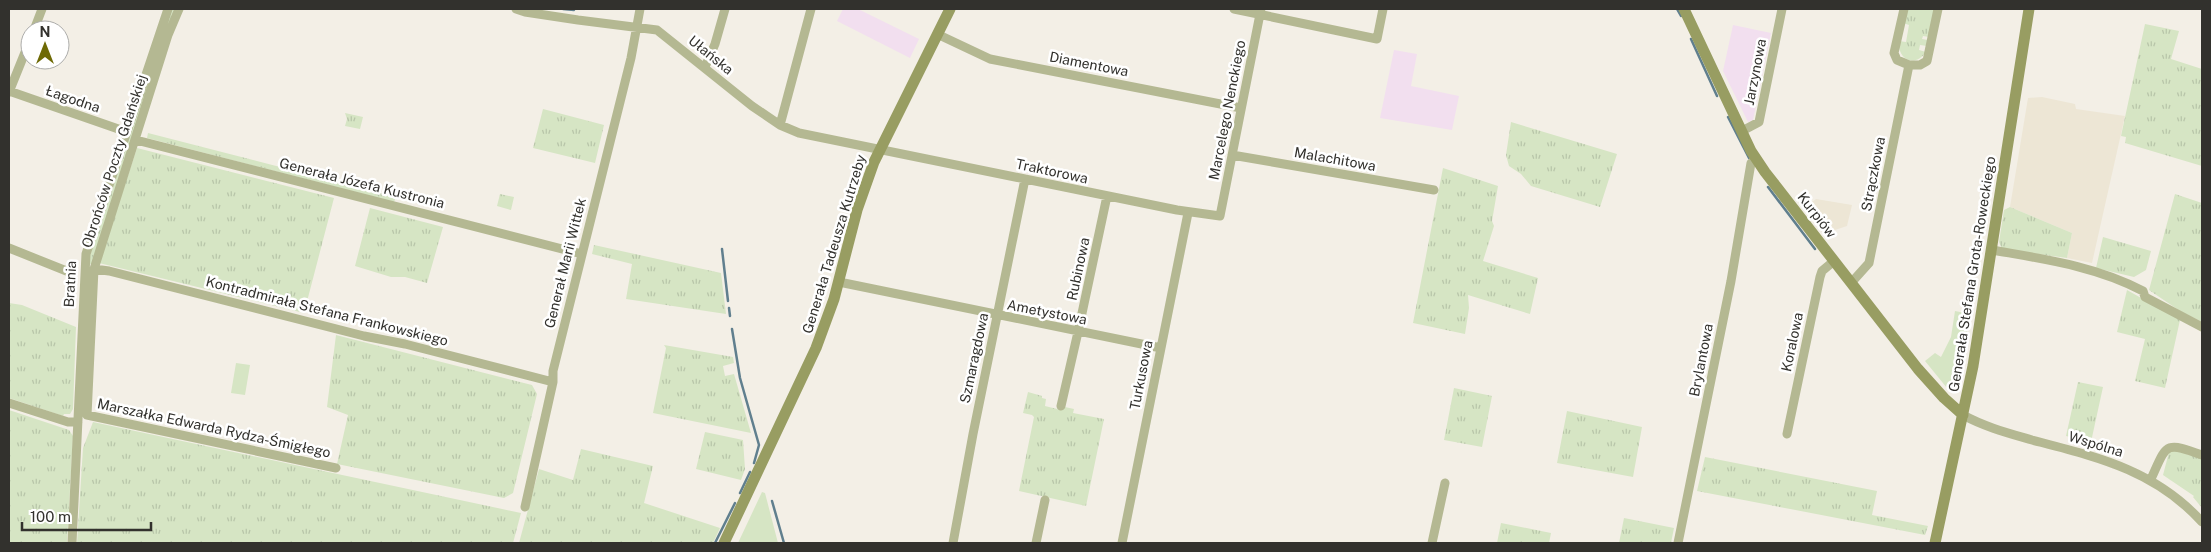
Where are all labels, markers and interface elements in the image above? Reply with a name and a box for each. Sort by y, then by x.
north arrow [20,20,70,70]
text: N [40,24,50,40]
street label: Ułańska [685,32,737,78]
street label: Jarzynowa [1741,37,1769,107]
street label: Marcelego Nenckiego [1206,39,1248,181]
street label: Diamentowa [1048,48,1130,80]
street label: Obrońców Poczty Gdańskiej [78,72,150,250]
street label: Łagodna [44,82,102,116]
street label: Strączkowa [1858,135,1888,213]
street label: Malachitowa [1293,144,1377,174]
street label: Generała Tadeusza Kutrzeby [799,152,869,335]
street label: Generała Józefa Kustronia [278,155,446,211]
street label: Generała Stefana Grota-Roweckiego [1945,155,1999,393]
street label: Traktorowa [1014,156,1090,186]
street label: Kurpiów [1794,189,1840,241]
street label: Generał Marii Wittek [541,196,589,330]
street label: Rubinowa [1064,236,1092,302]
street label: Bratnia [61,260,79,308]
street label: Kontradmirała Stefana Frankowskiego [204,273,450,349]
street label: Ametystowa [1006,296,1088,328]
street label: Szmaragdowa [957,311,991,405]
street label: Koralowa [1778,311,1806,373]
street label: Brylantowa [1686,322,1716,398]
street label: Turkusowa [1126,339,1156,411]
street label: Marszałka Edwarda Rydza-Śmigłego [96,393,333,461]
street label: Wspólna [2067,428,2125,460]
scale bar [22,500,151,532]
text: 100 m [30,508,71,525]

